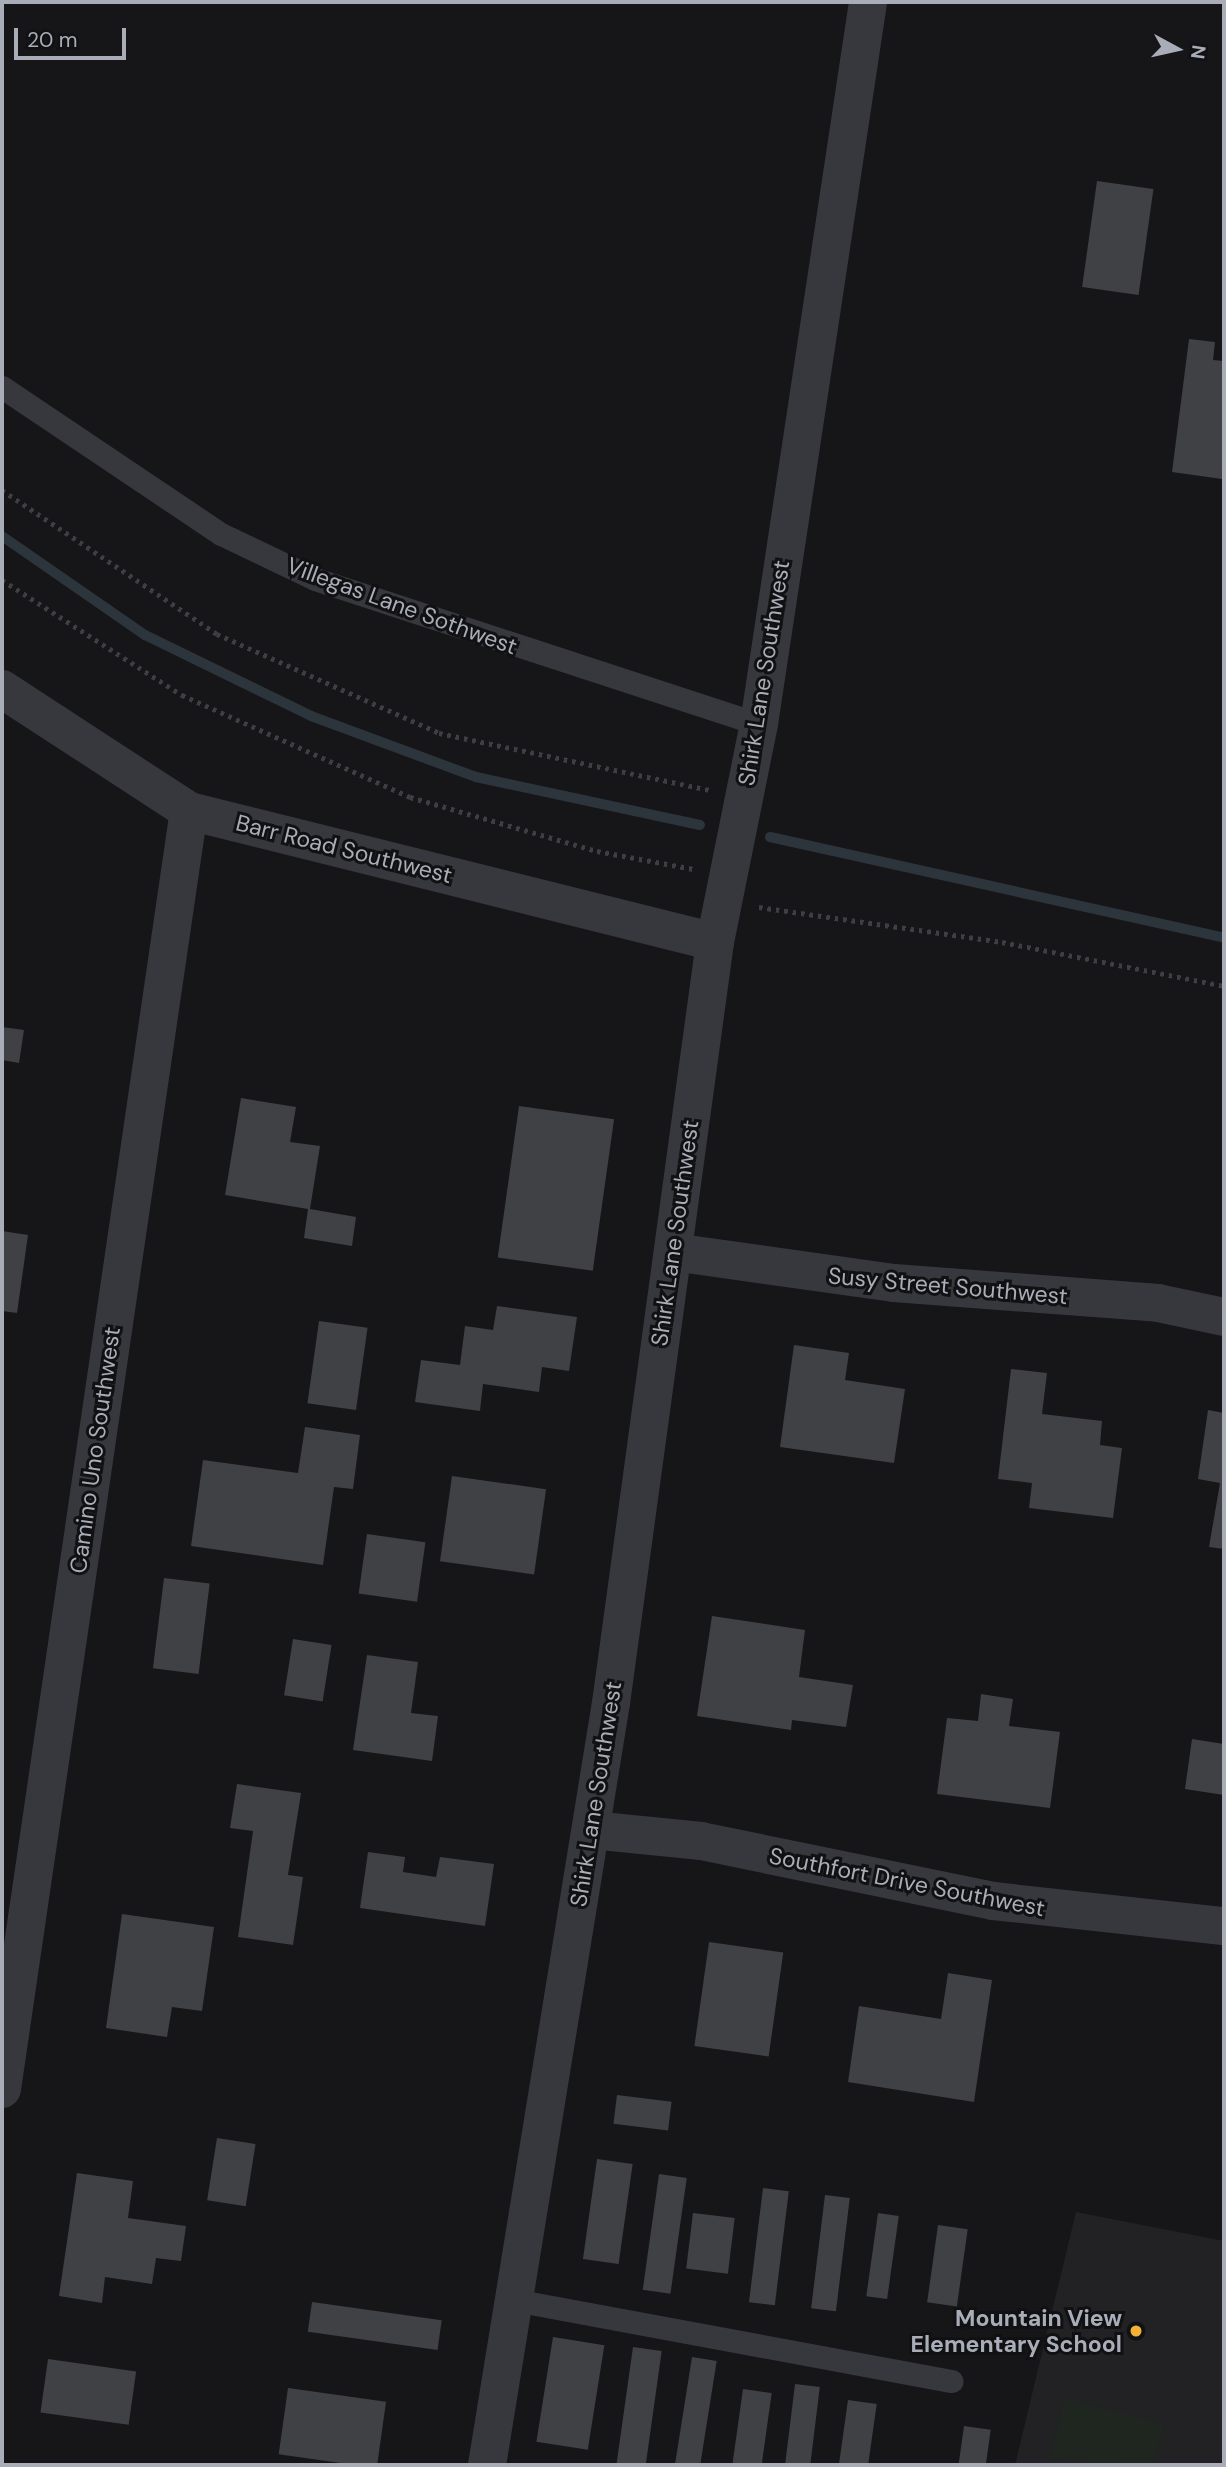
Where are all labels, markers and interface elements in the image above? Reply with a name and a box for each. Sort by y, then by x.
scale bar [18,14,130,58]
north arrow [1142,14,1212,84]
text: 20 m [27,26,78,54]
text: N [1185,43,1212,61]
street label: Villegas Lane Sothwest [283,551,521,661]
street label: Shirk Lane Southwest [733,558,795,788]
street label: Barr Road Southwest [233,809,455,889]
street label: Shirk Lane Southwest [645,1118,705,1348]
street label: Susy Street Southwest [827,1262,1069,1310]
street label: Camino Uno Southwest [64,1325,126,1575]
street label: Shirk Lane Southwest [565,1679,627,1909]
street label: Southfort Drive Southwest [767,1842,1047,1922]
place label: Mountain View Elementary School [911,2304,1122,2358]
marker: Mountain View Elementary School [1128,2323,1144,2339]

